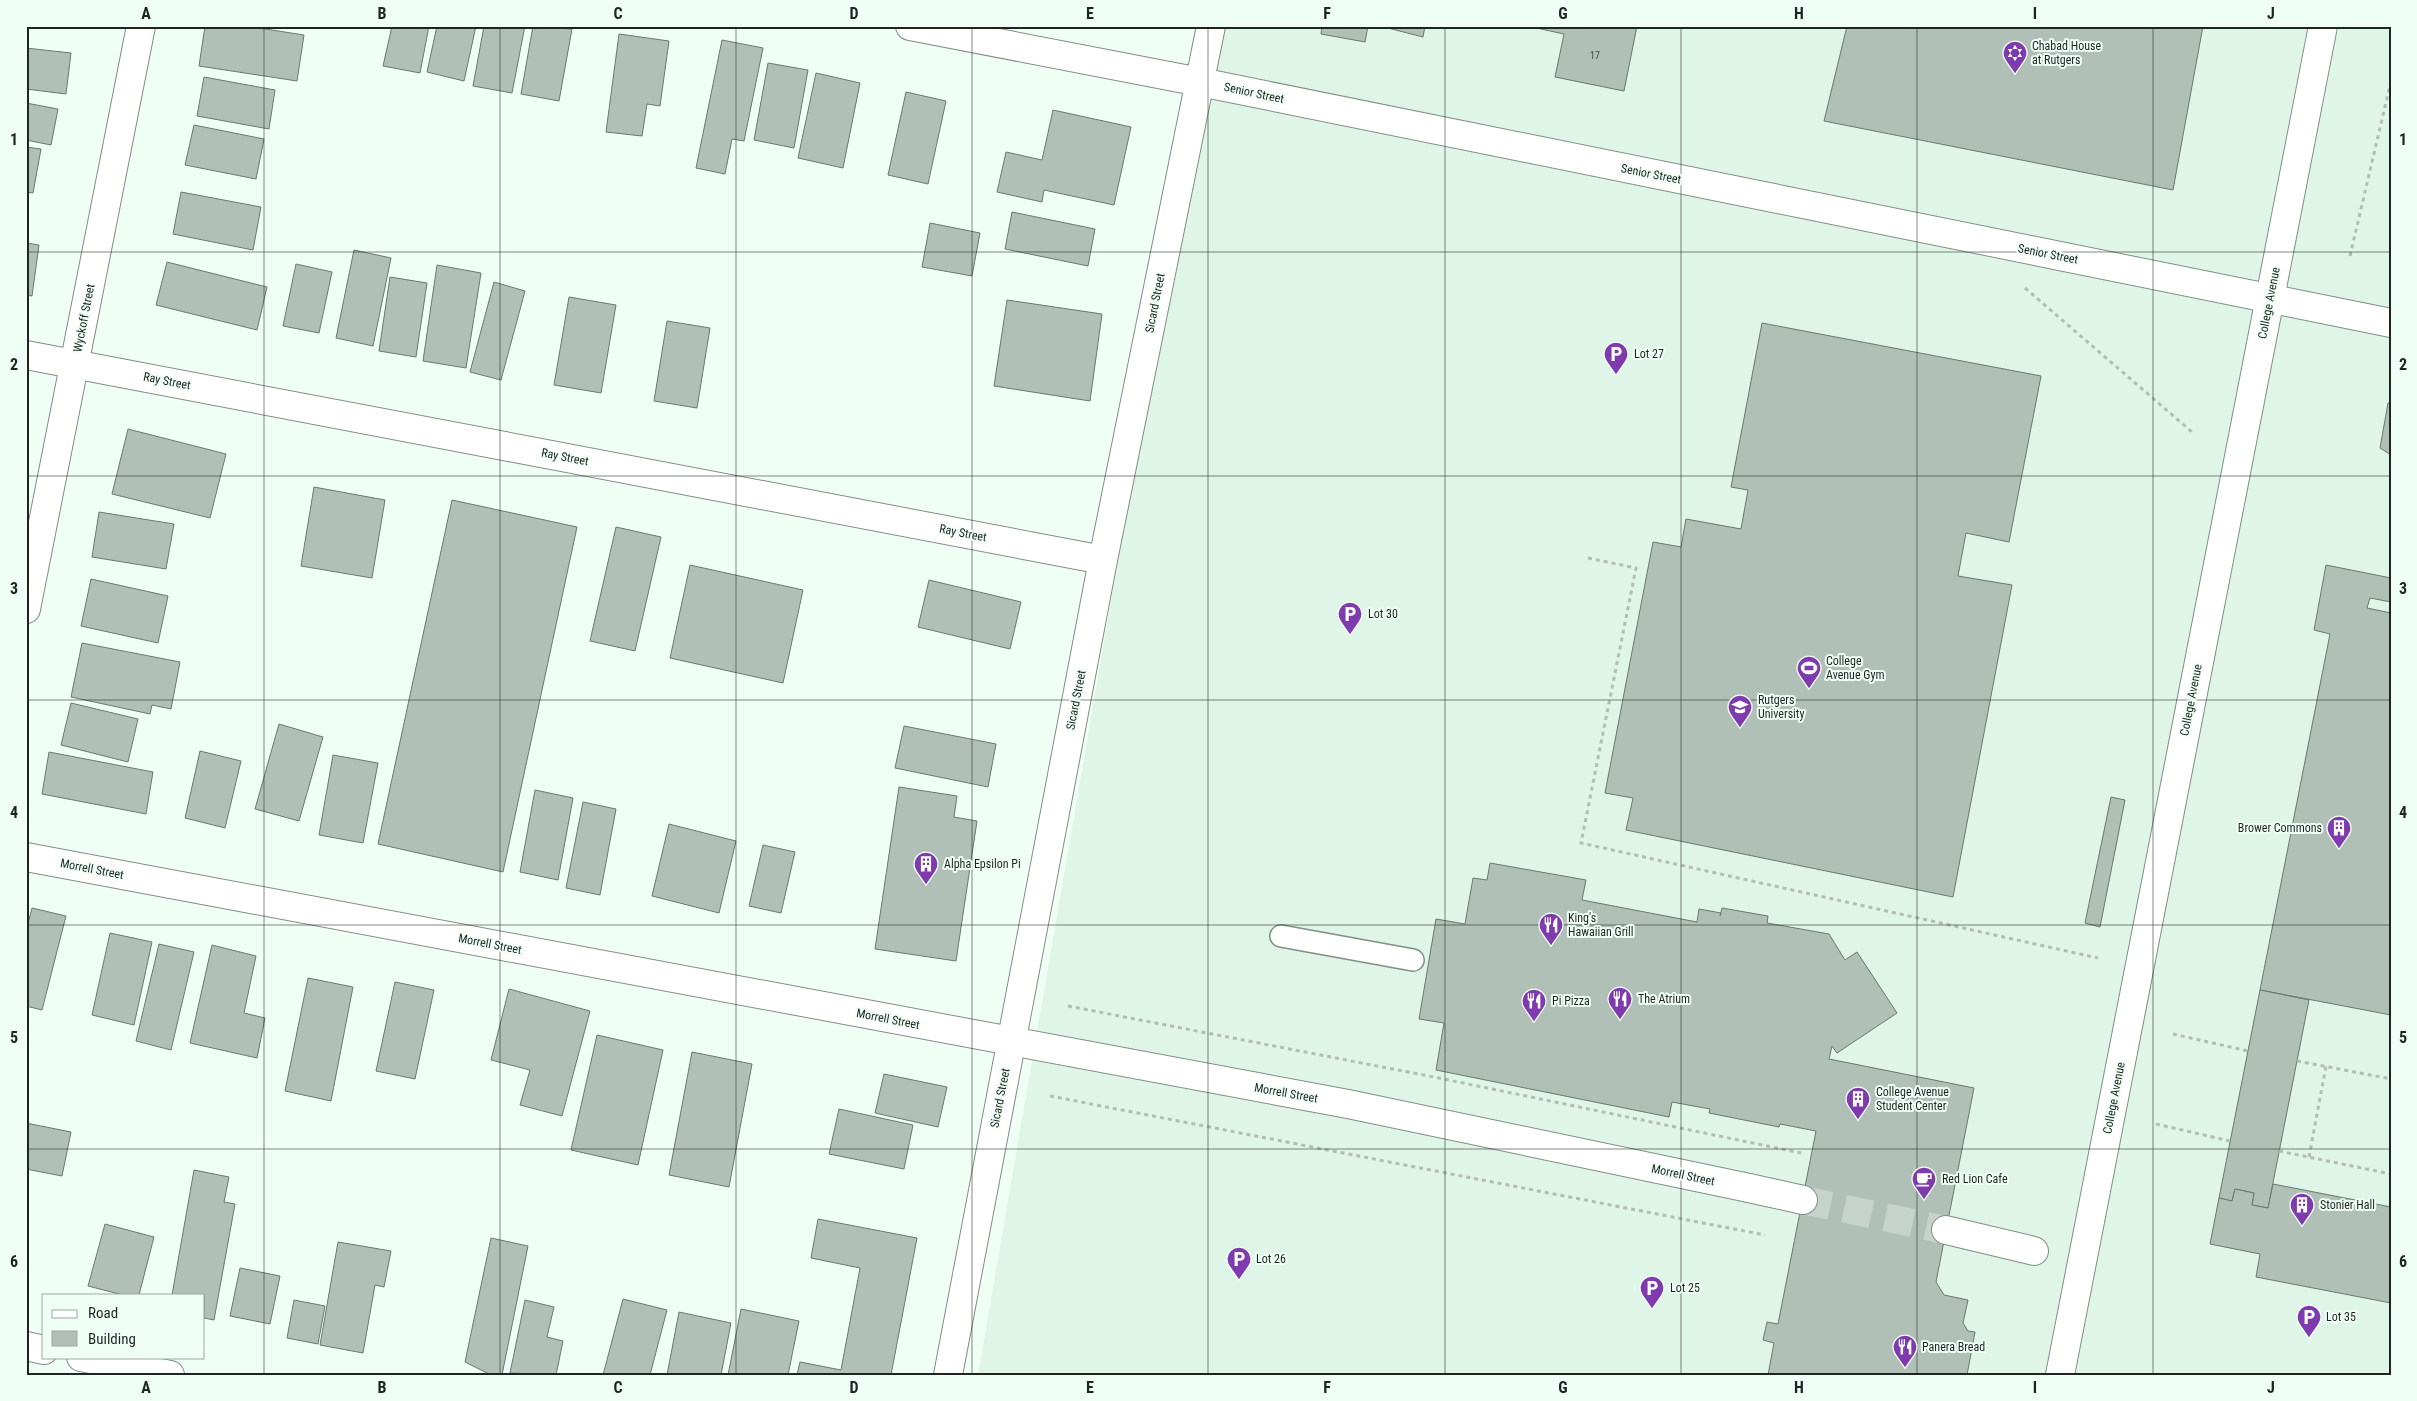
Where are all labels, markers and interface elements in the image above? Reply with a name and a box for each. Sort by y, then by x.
text: A [141,4,151,23]
text: B [378,4,387,23]
text: C [613,4,623,23]
text: D [849,4,859,23]
text: E [1086,4,1094,23]
text: F [1323,4,1331,23]
text: G [1558,4,1568,23]
text: H [1794,4,1804,23]
text: I [2033,4,2037,23]
text: J [2267,4,2275,23]
place label: Chabad House at Rutgers [2032,39,2101,67]
synagogue icon: Chabad House at Rutgers [2002,40,2028,74]
house number: 17 [1590,50,1600,61]
street label: Senior Street [1223,80,1286,106]
text: 1 [10,130,18,149]
text: 1 [2399,130,2407,149]
street label: Senior Street [1620,161,1683,187]
street label: Senior Street [2017,241,2080,267]
street label: College Avenue [2255,266,2283,340]
street label: Sicard Street [1142,271,1168,334]
street label: Wyckoff Street [70,282,98,353]
parking icon: Lot 27 [1603,341,1629,375]
place label: Lot 27 [1634,347,1664,361]
text: 2 [10,355,18,374]
text: 2 [2399,355,2407,374]
street label: Ray Street [142,370,192,393]
street label: Ray Street [540,446,590,469]
street label: Ray Street [938,522,988,545]
text: 3 [10,579,18,598]
text: 3 [2399,579,2407,598]
parking icon: Lot 30 [1337,601,1363,635]
place label: Lot 30 [1368,607,1398,621]
place label: College Avenue Gym [1826,654,1884,682]
sports icon: College Avenue Gym [1796,655,1822,689]
street label: College Avenue [2177,663,2205,737]
street label: Sicard Street [1063,668,1089,731]
place label: Rutgers University [1758,693,1804,721]
school or university icon: Rutgers University [1727,694,1753,728]
text: 4 [10,803,18,822]
text: 4 [2399,803,2407,822]
building icon: Brower Commons [2326,815,2352,849]
place label: Brower Commons [2238,821,2322,835]
building icon: Alpha Epsilon Pi [913,851,939,885]
street label: Morrell Street [59,856,125,882]
place label: Alpha Epsilon Pi [944,857,1021,871]
place label: King's Hawaiian Grill [1568,911,1634,939]
restaurant icon: King's Hawaiian Grill [1538,912,1564,946]
street label: Morrell Street [457,931,523,957]
restaurant icon: The Atrium [1607,986,1633,1020]
restaurant icon: Pi Pizza [1521,988,1547,1022]
place label: The Atrium [1638,992,1690,1006]
place label: Pi Pizza [1552,994,1590,1008]
street label: Morrell Street [855,1006,921,1032]
text: 5 [10,1028,18,1047]
text: 5 [2399,1028,2407,1047]
street label: College Avenue [2100,1061,2128,1135]
street label: Sicard Street [987,1066,1013,1129]
street label: Morrell Street [1253,1081,1319,1106]
place label: College Avenue Student Center [1876,1085,1949,1113]
building icon: College Avenue Student Center [1845,1086,1871,1120]
street label: Morrell Street [1650,1161,1716,1189]
cafe icon: Red Lion Cafe [1911,1166,1937,1200]
place label: Red Lion Cafe [1942,1172,2008,1186]
building icon: Stonier Hall [2289,1192,2315,1226]
place label: Stonier Hall [2320,1198,2375,1212]
parking icon: Lot 26 [1226,1246,1252,1280]
text: 6 [10,1252,18,1271]
place label: Lot 26 [1256,1252,1286,1266]
text: 6 [2399,1252,2407,1271]
parking icon: Lot 25 [1639,1275,1665,1309]
place label: Lot 25 [1670,1281,1700,1295]
legend [42,1294,205,1358]
text: Road [88,1304,118,1322]
parking icon: Lot 35 [2296,1304,2322,1338]
place label: Lot 35 [2326,1310,2356,1324]
text: Building [88,1330,136,1348]
restaurant icon: Panera Bread [1892,1334,1918,1368]
place label: Panera Bread [1922,1340,1985,1354]
text: A [141,1378,151,1397]
text: B [378,1378,387,1397]
text: C [613,1378,623,1397]
text: D [849,1378,859,1397]
text: E [1086,1378,1094,1397]
text: F [1323,1378,1331,1397]
text: G [1558,1378,1568,1397]
text: H [1794,1378,1804,1397]
text: I [2033,1378,2037,1397]
text: J [2267,1378,2275,1397]

